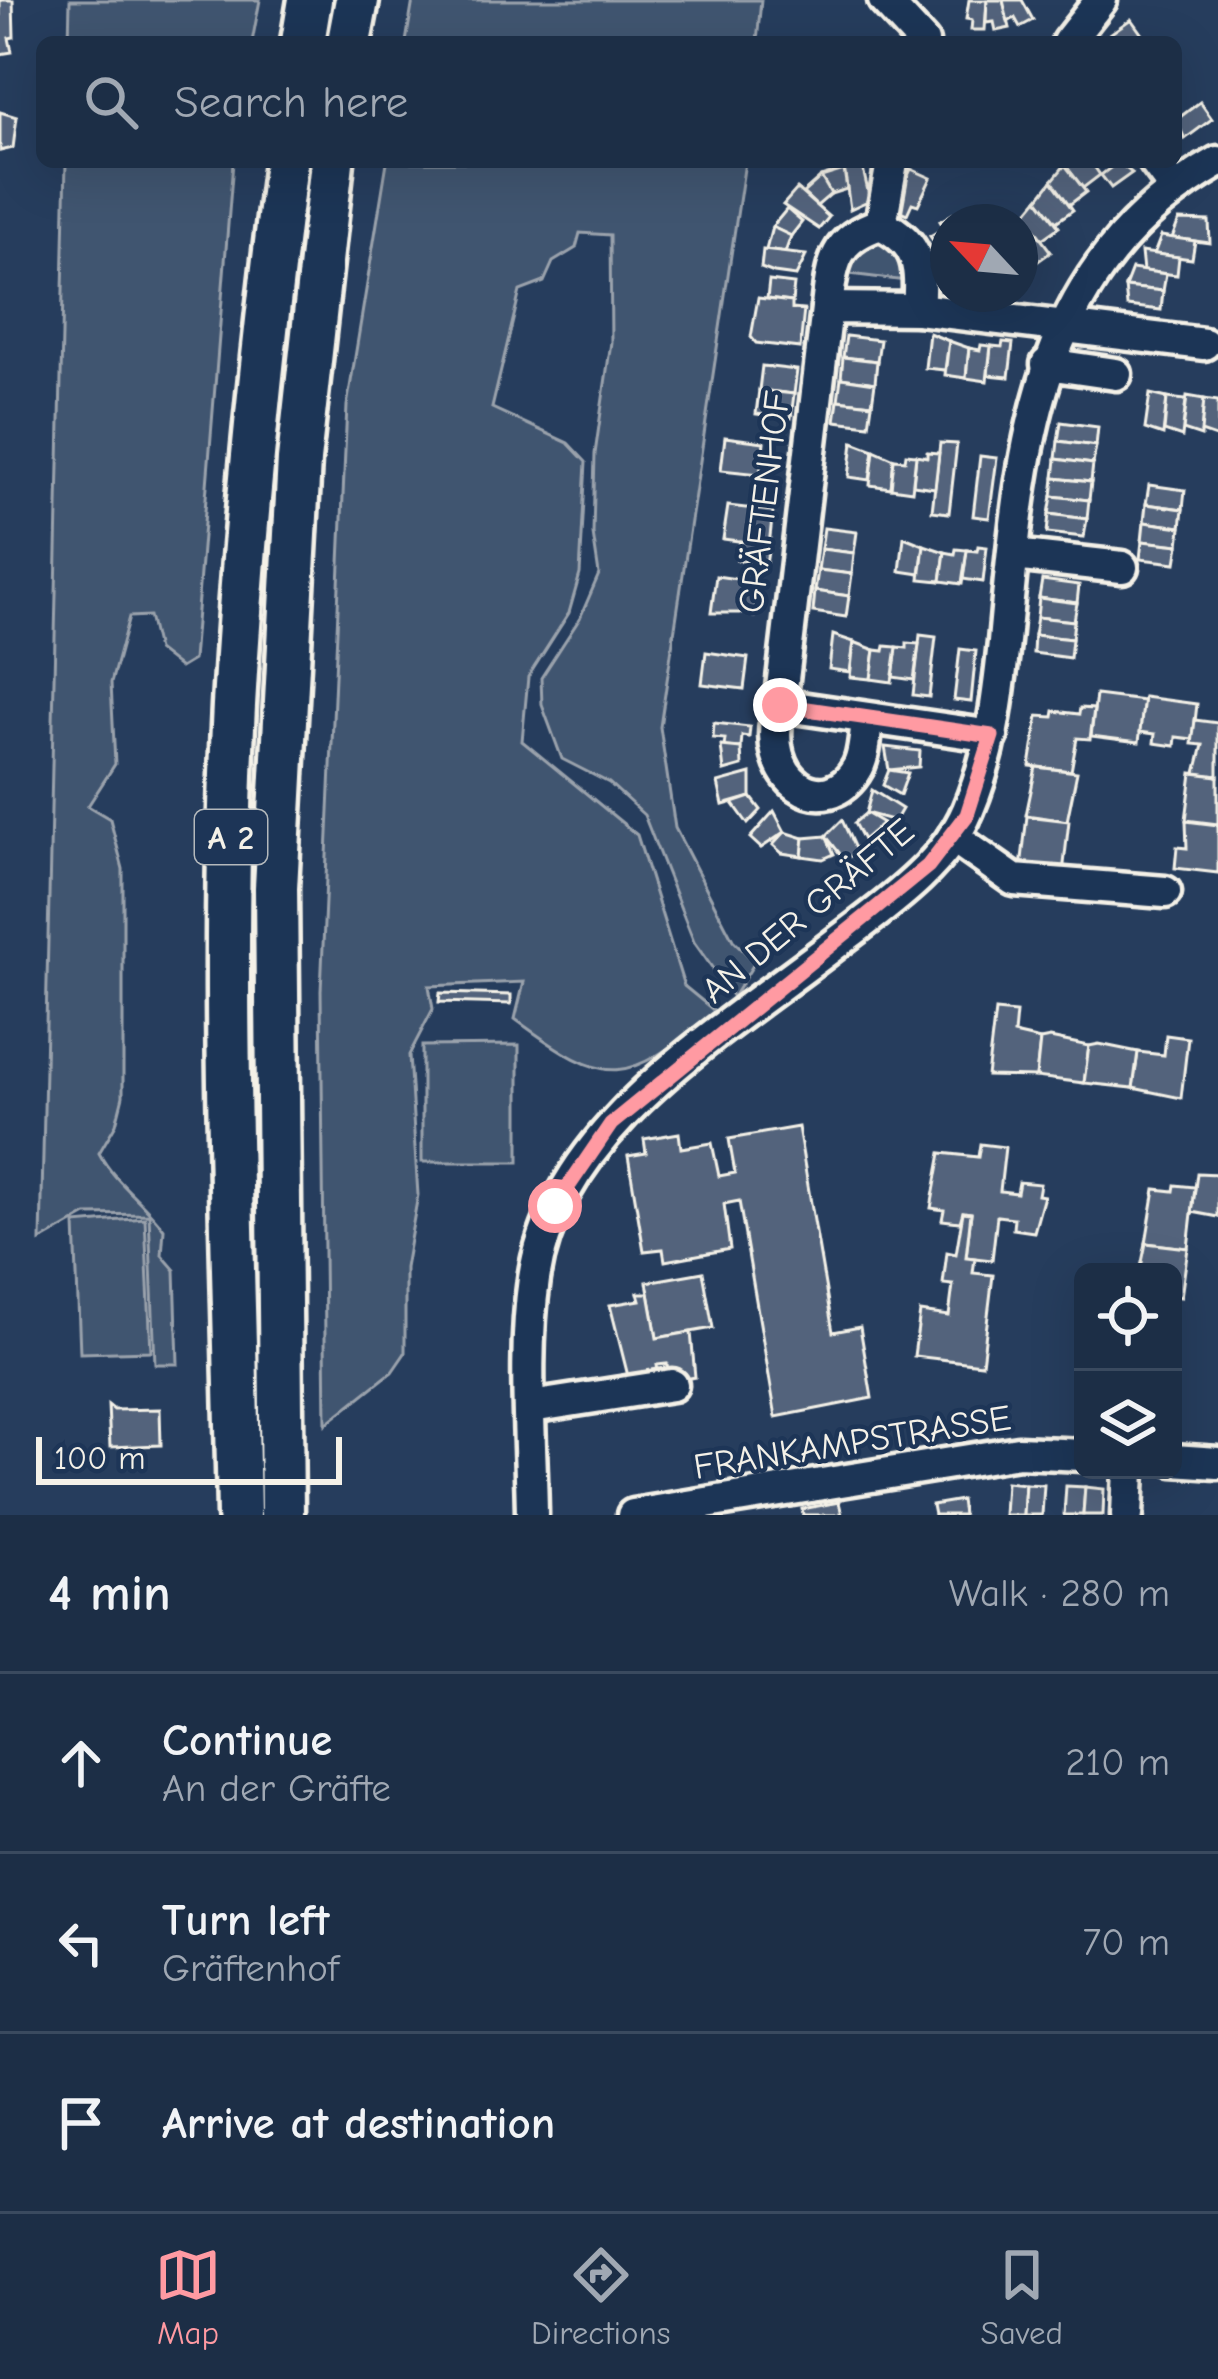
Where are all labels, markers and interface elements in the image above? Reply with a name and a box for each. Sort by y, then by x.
search box [36,36,1182,168]
icon: search [78,69,144,135]
text: Search here [174,76,408,128]
north arrow [930,204,1038,312]
street label: GRÄFTENHOF [731,389,798,615]
route end [753,678,807,732]
road number: A 2 [195,810,267,864]
street label: AN DER GRÄFTE [694,811,922,1012]
route start [528,1179,582,1233]
map controls [1074,1263,1182,1479]
button: locate [1074,1263,1182,1371]
button: layers [1074,1371,1182,1479]
street label: FRANKAMPSTRASSE [691,1397,1014,1488]
scale bar [36,1431,342,1484]
text: 100 m [54,1439,146,1477]
text: 4 min [48,1564,171,1623]
text: Walk · 280 m [949,1571,1170,1616]
text: Continue [162,1714,332,1766]
icon: ahead [48,1730,114,1796]
text: 210 m [1065,1740,1170,1785]
text: An der Gräfte [162,1766,391,1811]
text: Turn left [162,1894,329,1946]
icon: left [48,1910,114,1976]
text: 70 m [1083,1920,1170,1965]
text: Gräftenhof [162,1946,339,1991]
icon: arrive [48,2090,114,2156]
text: Arrive at destination [162,2097,555,2149]
tab: Map [155,2242,221,2352]
tab: Directions [531,2242,671,2352]
tab: Saved [981,2242,1063,2352]

